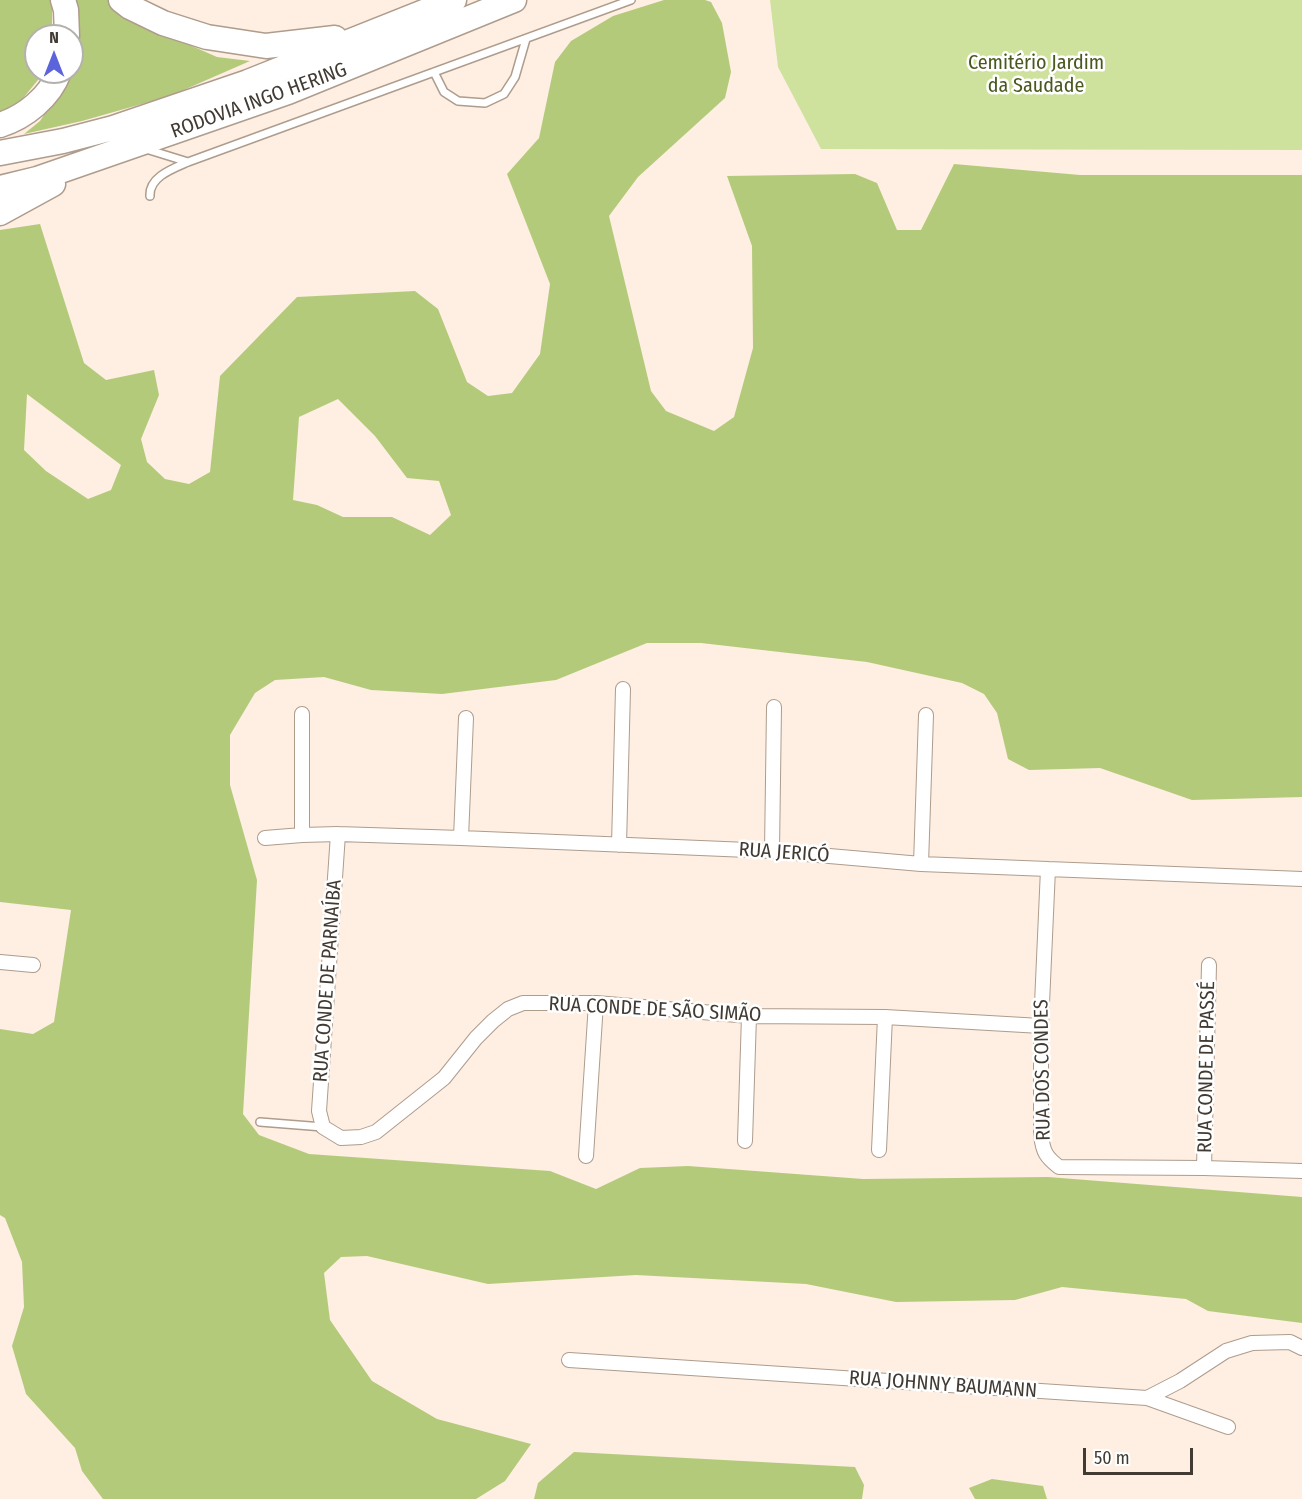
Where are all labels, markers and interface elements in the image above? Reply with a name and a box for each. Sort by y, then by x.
north arrow [24,24,84,84]
text: N [49,28,59,47]
park label: Cemitério Jardim da Saudade [968,51,1104,98]
street label: RODOVIA INGO HERING [168,58,350,144]
street label: RUA JERICÓ [738,838,830,868]
street label: RUA CONDE DE PARNAÍBA [309,879,347,1083]
street label: RUA CONDE DE PASSÉ [1193,981,1221,1153]
street label: RUA CONDE DE SÃO SIMÃO [548,992,762,1028]
street label: RUA DOS CONDES [1030,999,1056,1141]
street label: RUA JOHNNY BAUMANN [848,1366,1038,1404]
scale bar [1086,1436,1196,1474]
text: 50 m [1094,1447,1130,1469]

